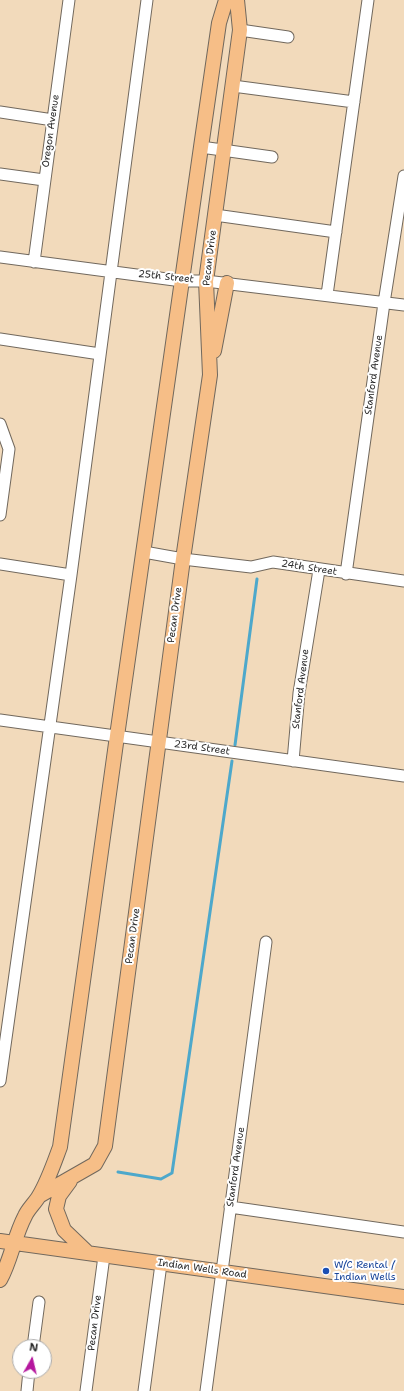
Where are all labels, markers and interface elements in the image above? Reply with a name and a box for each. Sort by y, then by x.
street label: Oregon Avenue [40,94,62,168]
street label: Pecan Drive [201,229,219,287]
street label: 25th Street [137,268,195,286]
street label: Stanford Avenue [362,334,386,416]
street label: 24th Street [280,558,338,578]
street label: Pecan Drive [165,586,185,644]
street label: Stanford Avenue [290,648,312,730]
street label: 23rd Street [173,738,231,758]
street label: Pecan Drive [123,907,143,965]
street label: Stanford Avenue [224,1126,248,1208]
street label: Indian Wells Road [156,1257,248,1281]
place label: W/C Rental / Indian Wells [334,1259,396,1282]
marker: W/C Rental / Indian Wells [321,1266,331,1276]
street label: Pecan Drive [86,1294,104,1352]
north arrow [12,1339,52,1379]
text: N [28,1340,39,1356]

